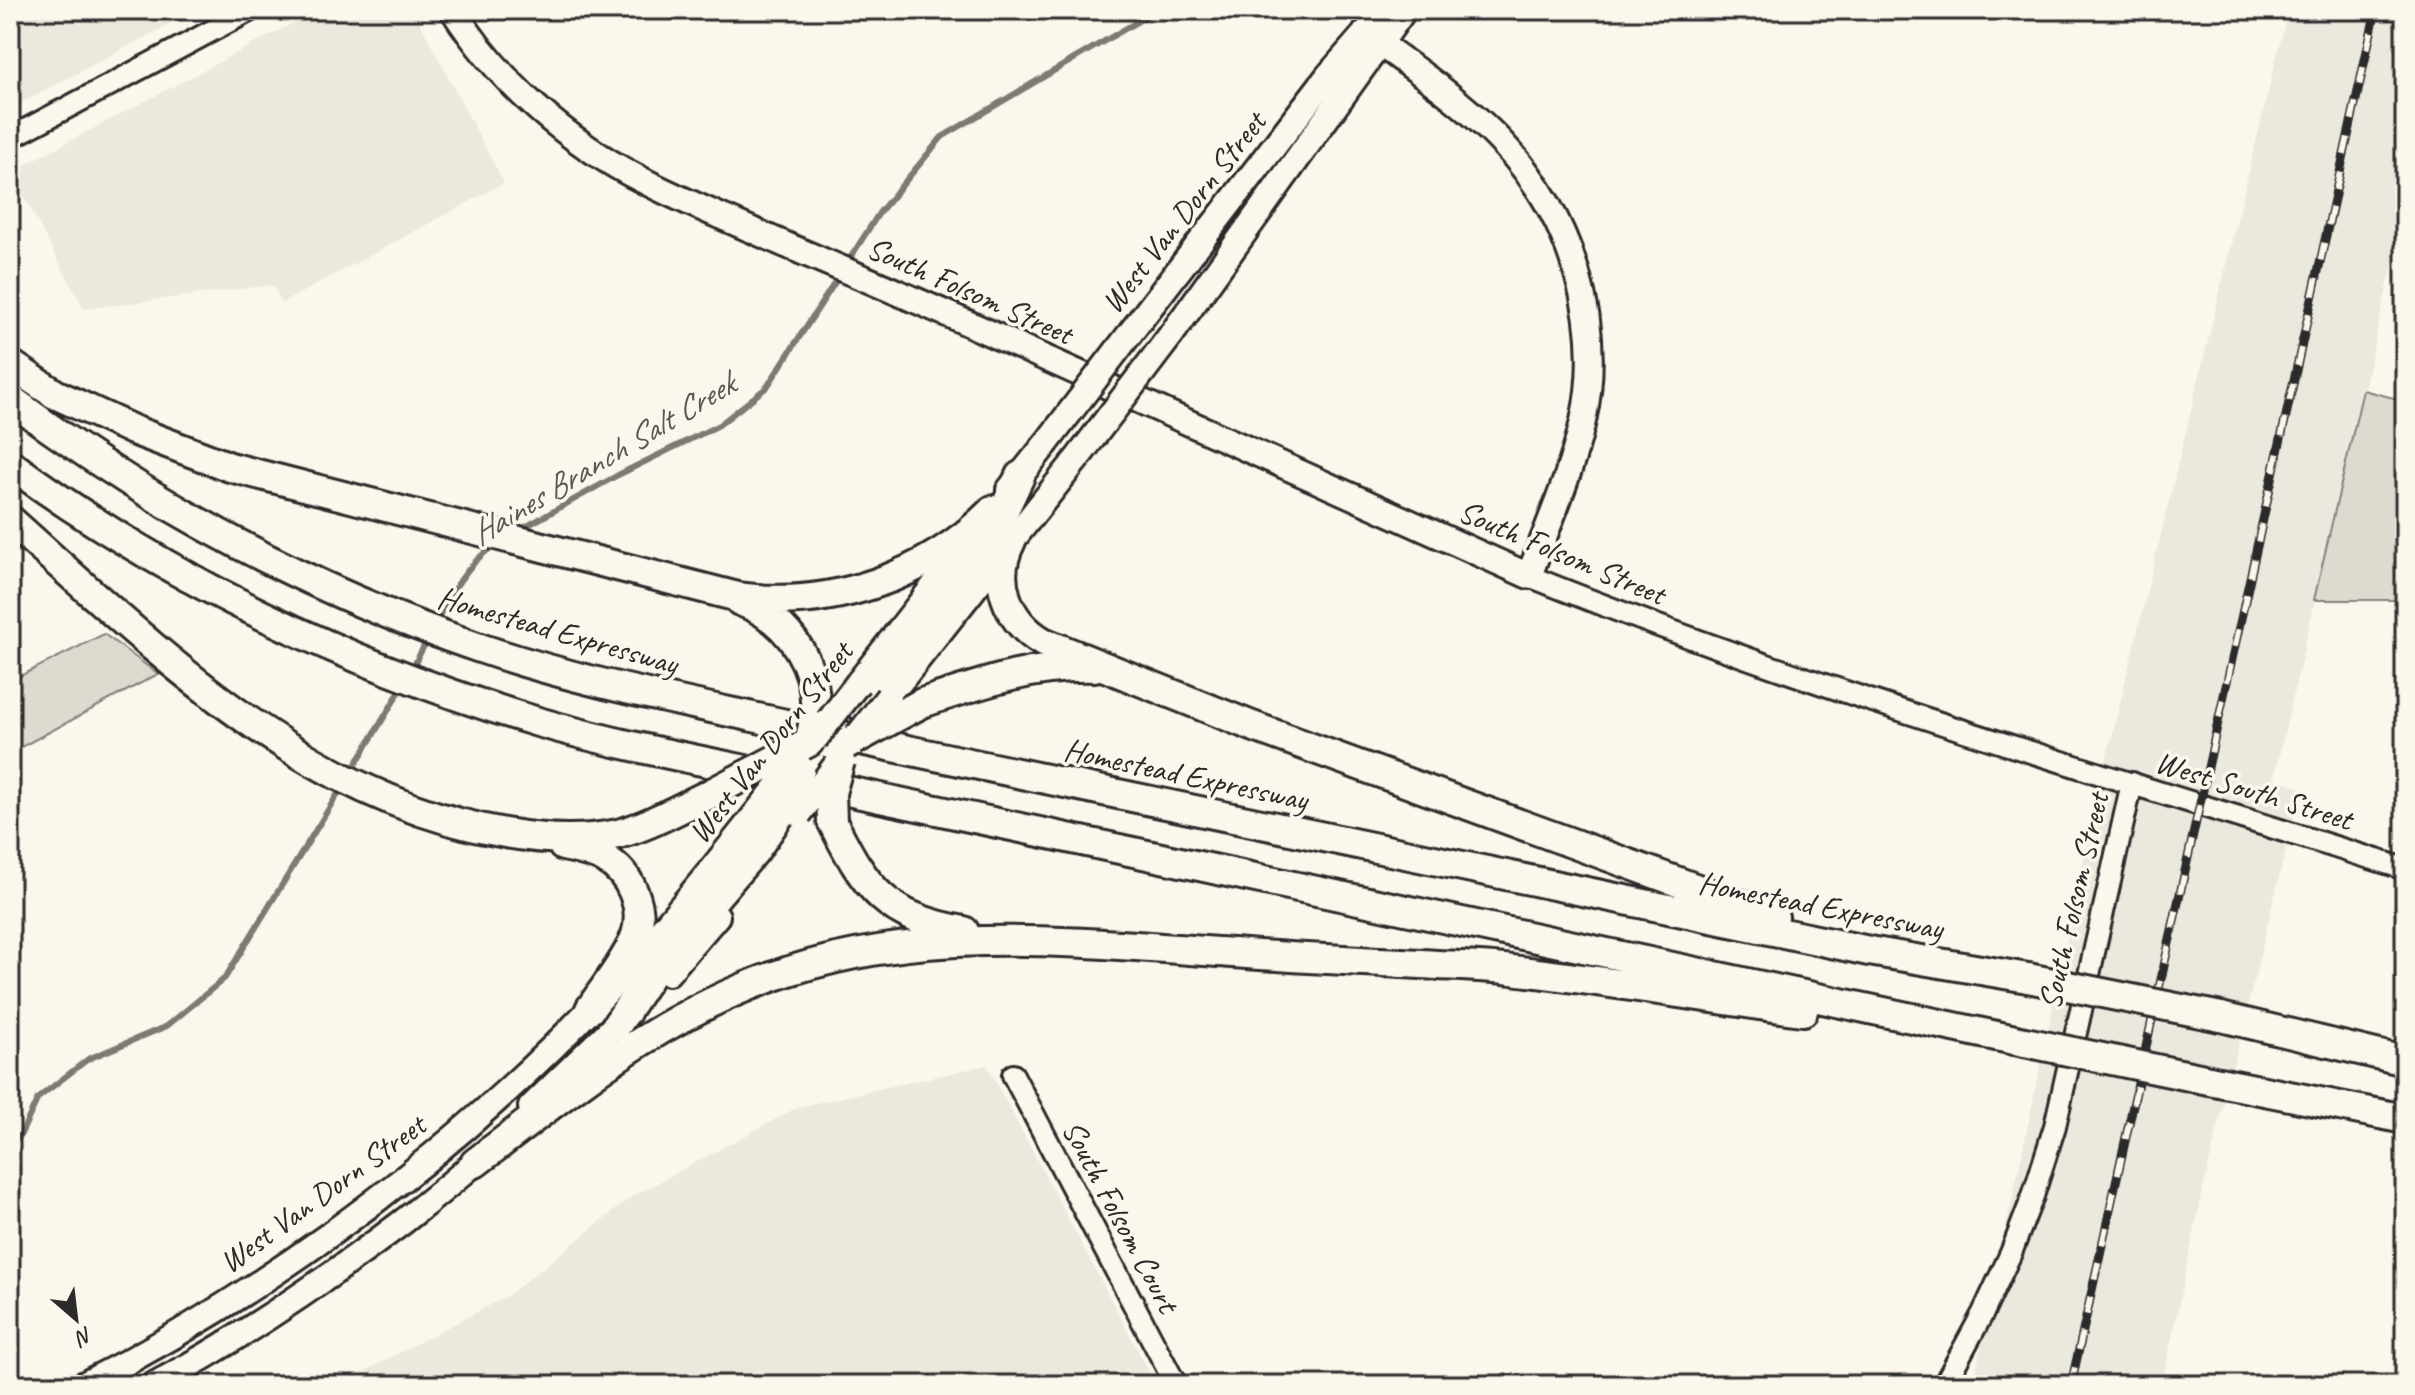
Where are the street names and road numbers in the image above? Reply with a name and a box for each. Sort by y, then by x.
street label: West Van Dorn Street [1092,101,1277,321]
street label: South Folsom Street [861,227,1082,355]
street label: South Folsom Street [1452,491,1674,616]
street label: Homestead Expressway [433,577,685,685]
street label: West Van Dorn Street [679,631,864,851]
street label: Homestead Expressway [1060,729,1313,821]
street label: West South Street [2151,741,2360,841]
street label: South Folsom Street [2029,786,2119,1013]
street label: Homestead Expressway [1695,862,1949,950]
street label: West Van Dorn Street [211,1103,436,1282]
street label: South Folsom Court [1053,1113,1190,1322]

